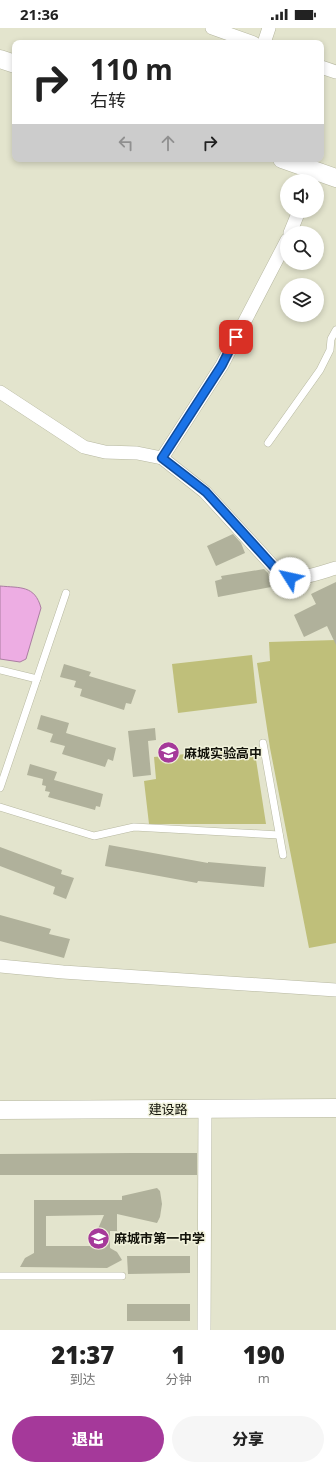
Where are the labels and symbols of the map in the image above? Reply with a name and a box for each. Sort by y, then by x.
pin [219,320,253,354]
position arrow [269,557,311,599]
school or university icon: 麻城实验高中 [155,740,181,766]
place label: 麻城实验高中 [184,744,262,762]
street label: 建设路 [148,1100,188,1118]
school or university icon: 麻城市第一中学 [86,1225,112,1251]
place label: 麻城市第一中学 [114,1229,205,1247]

